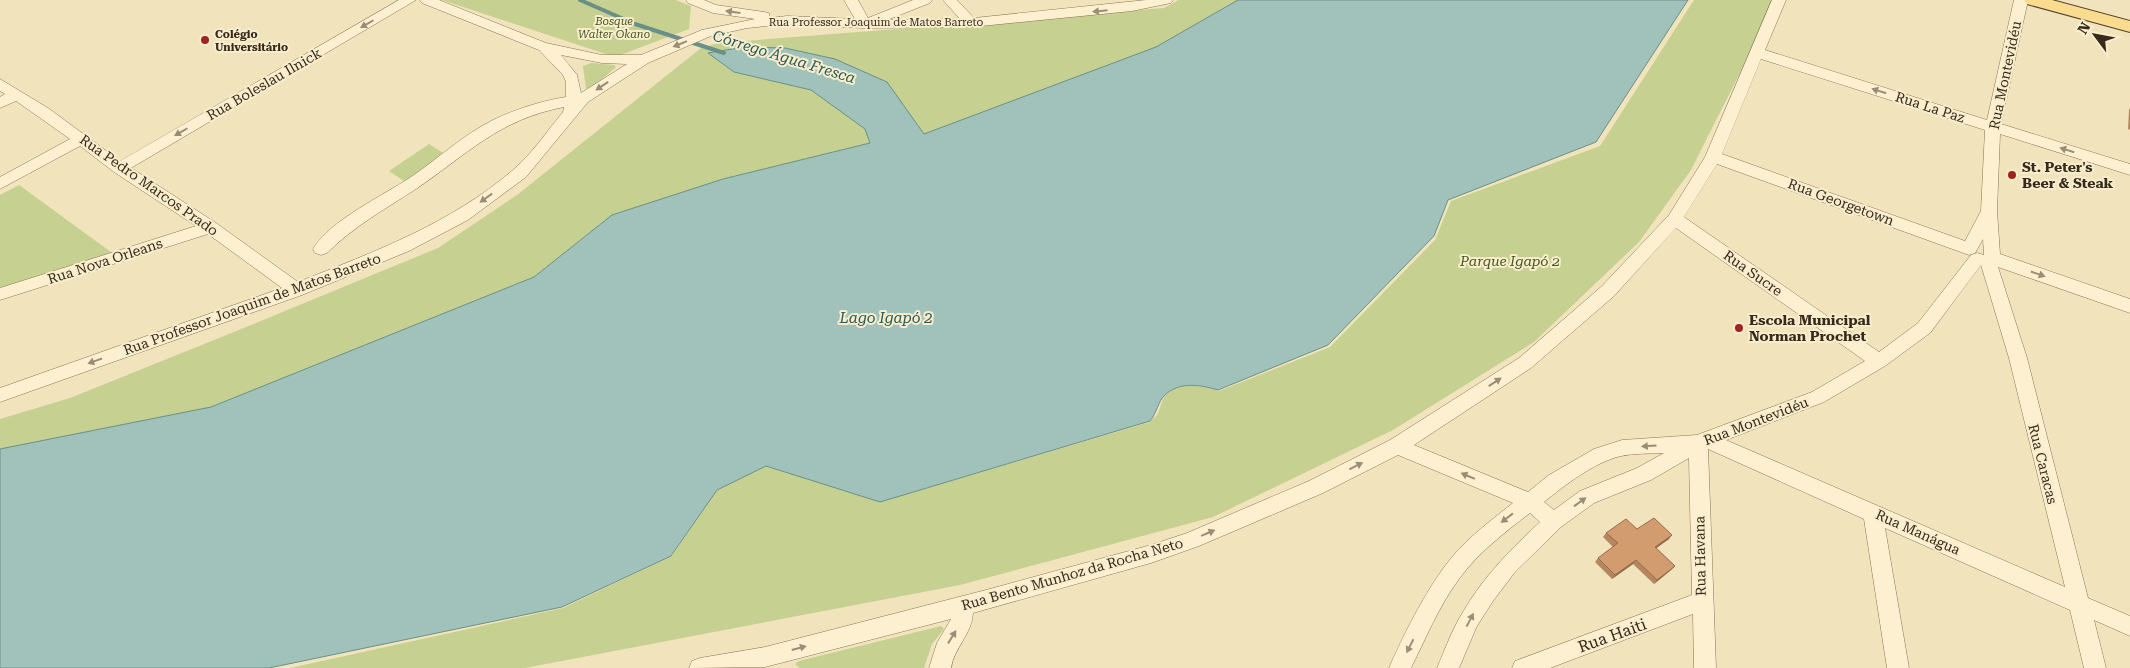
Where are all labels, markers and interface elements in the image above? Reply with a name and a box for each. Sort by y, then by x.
one-way arrow [724,7,740,15]
one-way arrow [1092,7,1108,15]
north arrow [2070,10,2120,60]
park label: Bosque Walter Okano [578,15,650,41]
street label: Rua Professor Joaquim de Matos Barreto [769,16,983,29]
street label: Rua Montevidéu [1986,19,2024,131]
text: N [2074,19,2094,37]
one-way arrow [360,20,373,29]
water label: Córrego Água Fresca [710,27,858,87]
place label: Colégio Universitário [215,28,288,54]
marker: Colégio Universitário [199,34,211,46]
one-way arrow [673,41,687,49]
street label: Rua Boleslau Ilnick [204,45,324,123]
one-way arrow [595,81,608,91]
one-way arrow [1871,86,1886,94]
street label: Rua La Paz [1893,88,1967,126]
one-way arrow [174,128,187,137]
street label: Rua Pedro Marcos Prado [77,131,221,239]
one-way arrow [2059,146,2074,154]
place label: St. Peter's Beer & Steak [2022,159,2114,191]
marker: St. Peter's Beer & Steak [2006,169,2018,181]
street label: Rua Georgetown [1786,175,1896,229]
one-way arrow [479,193,493,203]
street label: Rua Nova Orleans [46,235,165,287]
street label: Rua Sucre [1721,247,1786,299]
street label: Rua Professor Joaquim de Matos Barreto [121,250,383,358]
park label: Parque Igapó 2 [1459,253,1560,269]
one-way arrow [2031,270,2046,278]
water label: Lago Igapó 2 [838,309,933,327]
place label: Escola Municipal Norman Prochet [1749,312,1871,344]
marker: Escola Municipal Norman Prochet [1733,322,1745,334]
one-way arrow [87,357,102,365]
one-way arrow [1488,377,1501,387]
street label: Rua Montevidéu [1701,394,1811,448]
street label: Rua Caracas [2025,422,2061,506]
one-way arrow [1641,443,1657,451]
one-way arrow [1349,462,1363,470]
one-way arrow [1460,471,1475,479]
one-way arrow [1573,497,1587,507]
street label: Rua Manágua [1873,506,1963,558]
one-way arrow [1501,512,1514,523]
street label: Rua Havana [1691,515,1709,596]
one-way arrow [1201,529,1215,537]
street label: Rua Bento Munhoz da Rocha Neto [959,535,1185,613]
one-way arrow [1466,613,1474,627]
street label: Rua Haiti [1575,614,1649,657]
one-way arrow [947,630,957,643]
one-way arrow [1406,638,1414,653]
one-way arrow [792,644,807,652]

